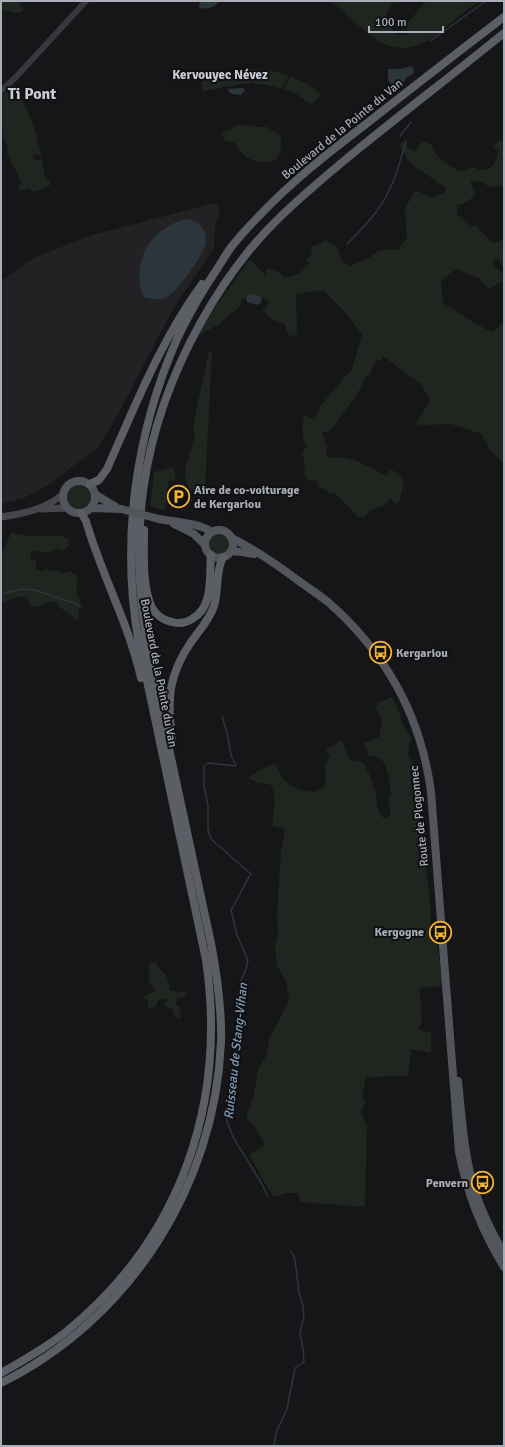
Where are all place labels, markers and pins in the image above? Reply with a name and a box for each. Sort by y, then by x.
place label: Aire de co-voiturage de Kergariou [194,483,300,512]
parking icon: Aire de co-voiturage de Kergariou [165,484,191,510]
bus stop icon: Kergariou [367,640,393,666]
place label: Kergariou [396,646,448,661]
bus stop icon: Kergogne [427,919,453,945]
place label: Kergogne [374,925,424,940]
bus stop icon: Penvern [470,1170,496,1196]
place label: Penvern [426,1176,468,1191]

